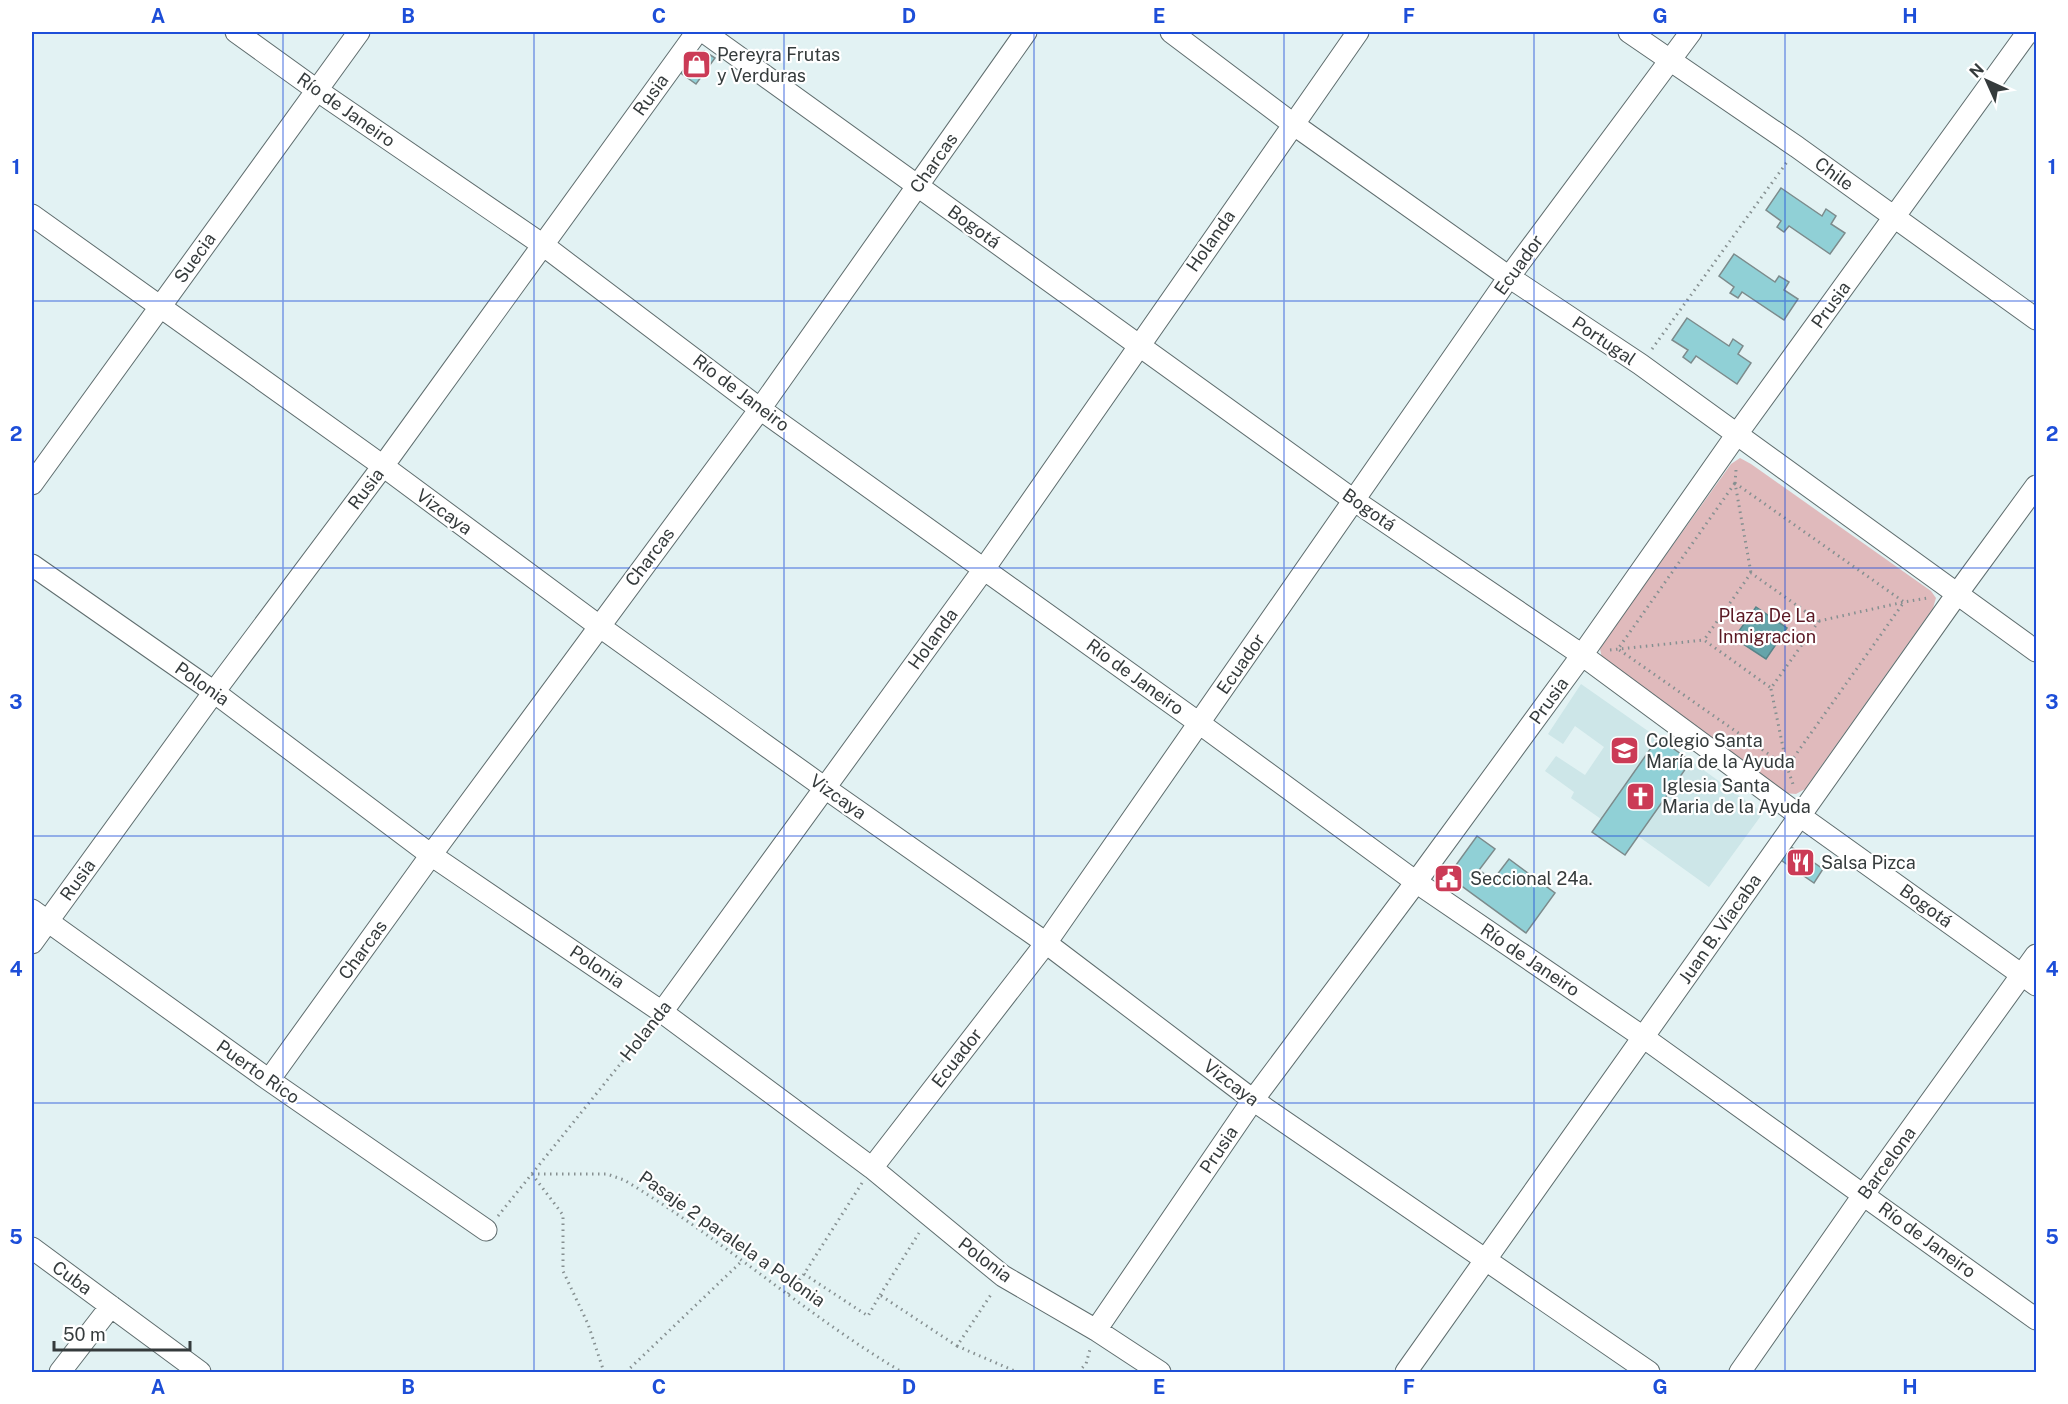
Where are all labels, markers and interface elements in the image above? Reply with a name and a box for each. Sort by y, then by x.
text: A [151,4,165,28]
text: B [401,4,415,28]
text: C [652,4,666,28]
text: D [902,4,916,28]
text: E [1153,4,1165,28]
text: F [1403,4,1415,28]
text: G [1652,4,1668,28]
text: H [1902,4,1918,28]
place label: Pereyra Frutas y Verduras [717,44,840,86]
shop icon: Pereyra Frutas y Verduras [680,49,712,81]
north arrow [1957,51,2017,111]
text: N [1966,60,1988,82]
street label: Río de Janeiro [293,68,399,151]
street label: Rusia [629,70,673,119]
street label: Charcas [905,129,962,197]
street label: Chile [1811,153,1858,195]
text: 1 [12,155,20,179]
text: 1 [2048,155,2056,179]
street label: Bogotá [944,201,1005,253]
street label: Holanda [1182,206,1239,276]
street label: Suecia [169,229,220,287]
street label: Ecuador [1490,231,1547,299]
street label: Prusia [1807,277,1855,332]
street label: Portugal [1569,312,1640,369]
street label: Río de Janeiro [689,350,794,436]
text: 2 [10,422,22,446]
text: 2 [2046,422,2058,446]
street label: Rusia [343,464,388,513]
street label: Vizcaya [412,484,476,539]
street label: Bogotá [1339,484,1400,535]
street label: Charcas [621,523,679,590]
street label: Holanda [903,604,962,673]
park label: Plaza De La Inmigracion [1718,605,1816,647]
street label: Ecuador [1212,629,1269,698]
street label: Río de Janeiro [1083,634,1188,719]
street label: Polonia [171,657,233,710]
street label: Prusia [1525,673,1573,728]
text: 3 [9,690,23,714]
text: 3 [2045,690,2059,714]
place label: Colegio Santa María de la Ayuda [1646,730,1795,772]
school or university icon: Colegio Santa María de la Ayuda [1609,735,1641,767]
street label: Vizcaya [806,770,870,824]
place label: Iglesia Santa Maria de la Ayuda [1662,775,1811,817]
church icon: Iglesia Santa Maria de la Ayuda [1625,780,1657,812]
restaurant icon: Salsa Pizca [1784,847,1816,879]
place label: Salsa Pizca [1821,852,1916,873]
street label: Rusia [56,855,100,904]
public building icon: Seccional 24a. [1433,863,1465,895]
place label: Seccional 24a. [1470,868,1592,889]
street label: Juan B. Viacaba [1674,870,1765,988]
street label: Bogotá [1896,880,1957,932]
street label: Charcas [334,916,391,983]
street label: Río de Janeiro [1477,919,1584,1000]
street label: Polonia [566,941,629,992]
text: 4 [9,957,23,981]
text: 4 [2045,957,2059,981]
street label: Holanda [616,997,676,1065]
street label: Ecuador [927,1024,986,1091]
street label: Puerto Rico [213,1035,304,1108]
street label: Vizcaya [1199,1055,1263,1110]
street label: Prusia [1195,1122,1242,1177]
street label: Barcelona [1853,1122,1920,1203]
street label: Pasaje 2 paralela a Polonia [635,1166,829,1311]
street label: Río de Janeiro [1875,1197,1980,1282]
text: 5 [9,1225,23,1249]
text: 5 [2045,1225,2059,1249]
street label: Polonia [954,1233,1016,1286]
street label: Cuba [49,1256,96,1299]
scale bar [54,1314,190,1352]
text: 50 m [63,1324,106,1345]
text: A [151,1375,165,1399]
text: B [401,1375,415,1399]
text: C [652,1375,666,1399]
text: D [902,1375,916,1399]
text: E [1153,1375,1165,1399]
text: F [1403,1375,1415,1399]
text: G [1652,1375,1668,1399]
text: H [1902,1375,1918,1399]

